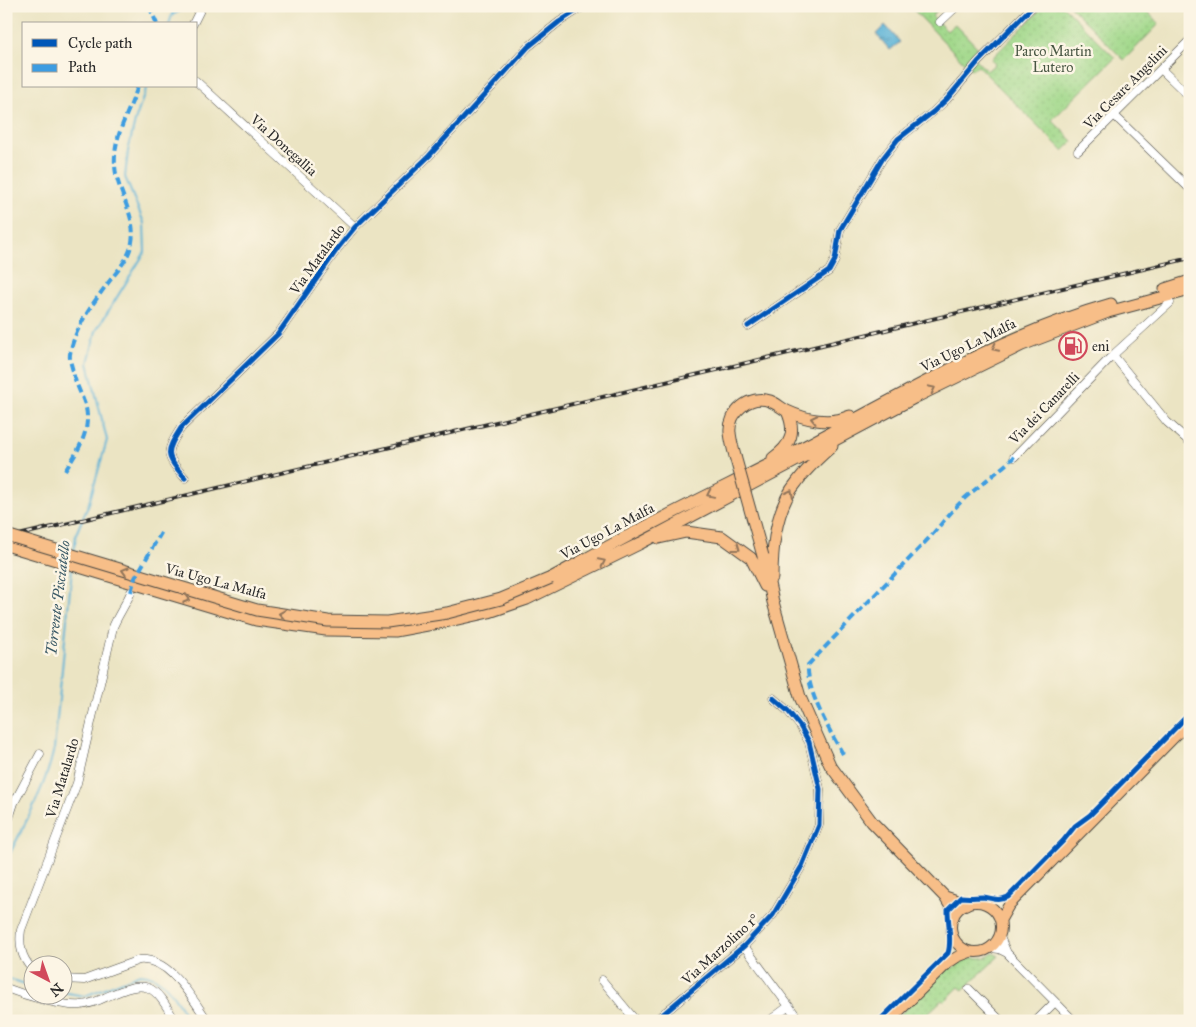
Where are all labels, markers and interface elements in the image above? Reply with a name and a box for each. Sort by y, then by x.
legend [22,22,198,88]
text: Cycle path [68,34,133,52]
street label: Via Cesare Angelini [1079,42,1171,133]
park label: Parco Martin Lutero [1015,43,1092,76]
text: Path [68,58,97,76]
street label: Via Donegallia [246,110,321,180]
street label: Via Matalardo [286,221,349,299]
street label: Via Ugo La Malfa [917,315,1019,376]
fuel station icon: eni [1058,331,1088,361]
place label: eni [1092,338,1109,355]
one-way arrow [991,342,1000,352]
street label: Via dei Canarelli [1005,369,1083,449]
one-way arrow [927,385,936,395]
one-way arrow [810,414,818,424]
one-way arrow [707,488,716,498]
one-way arrow [784,489,794,498]
street label: Via Ugo La Malfa [556,499,657,564]
water label: Torrente Pisciatello [42,539,74,657]
one-way arrow [731,542,740,550]
one-way arrow [597,558,606,568]
street label: Via Ugo La Malfa [162,560,268,603]
one-way arrow [121,567,130,577]
one-way arrow [182,594,191,604]
one-way arrow [277,609,286,619]
street label: Via Matalardo [42,736,83,821]
street label: Via Marzolino 1° [678,910,762,989]
north arrow [22,954,72,1004]
text: N [46,979,66,1000]

